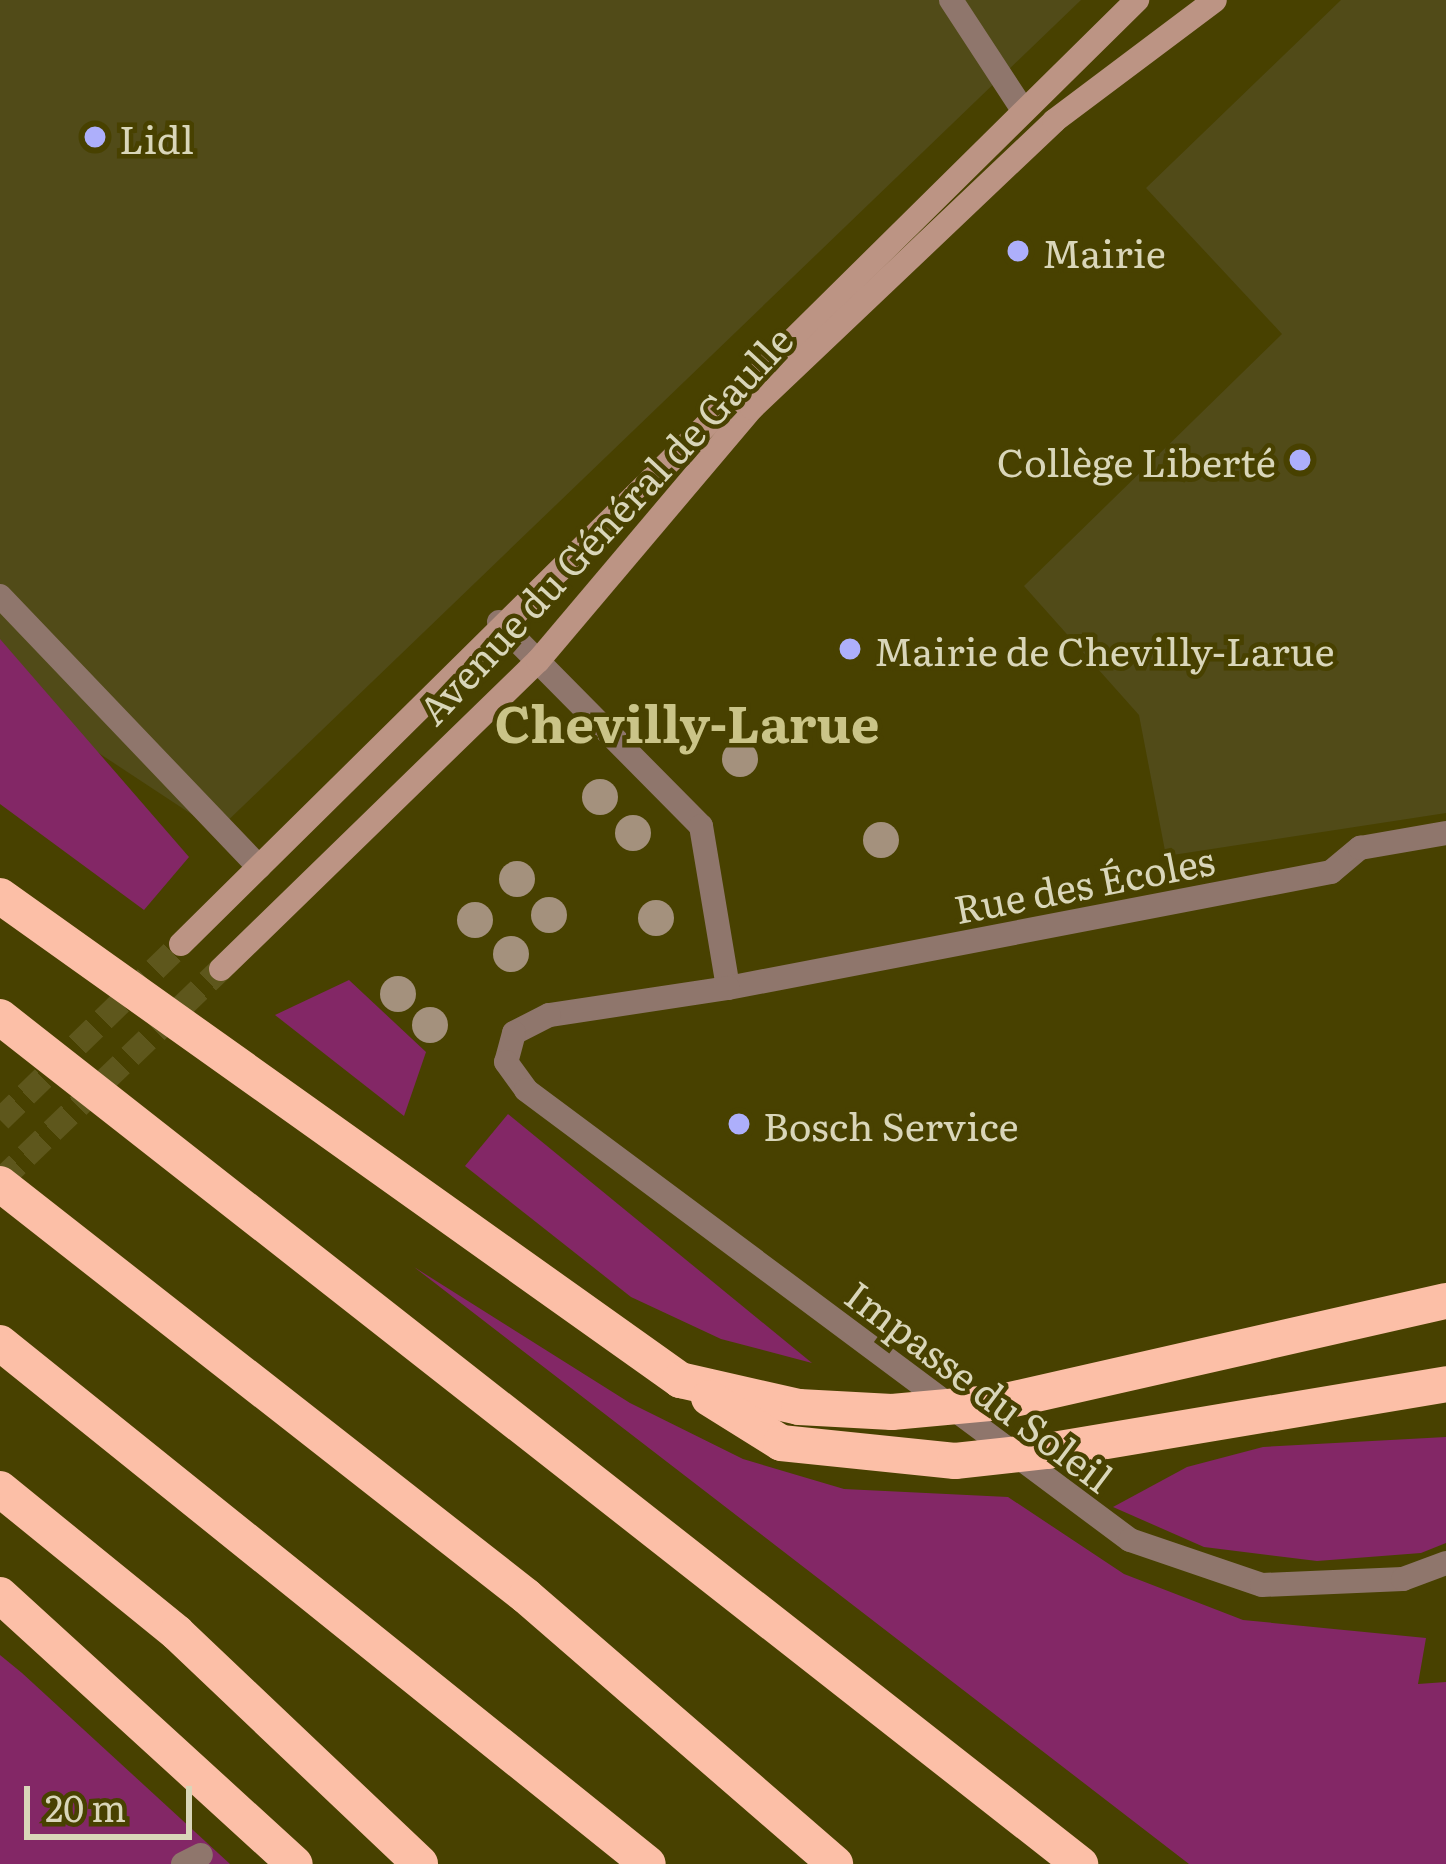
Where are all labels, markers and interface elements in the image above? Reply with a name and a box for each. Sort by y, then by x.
place label: Lidl [119,114,194,160]
marker: Lidl [82,124,108,150]
place label: Mairie [1042,228,1166,274]
marker: Mairie [1005,238,1031,264]
street label: Avenue du Général de Gaulle [407,315,801,733]
place label: Collège Liberté [997,437,1276,483]
marker: Collège Liberté [1287,447,1313,473]
place label: Mairie de Chevilly-Larue [874,626,1335,672]
marker: Mairie de Chevilly-Larue [837,636,863,662]
district label: Chevilly-Larue [494,690,880,752]
street label: Rue des Écoles [950,835,1218,931]
place label: Bosch Service [763,1101,1019,1147]
marker: Bosch Service [726,1111,752,1137]
street label: Impasse du Soleil [837,1269,1123,1501]
scale bar [30,1762,198,1836]
text: 20 m [45,1780,126,1833]

